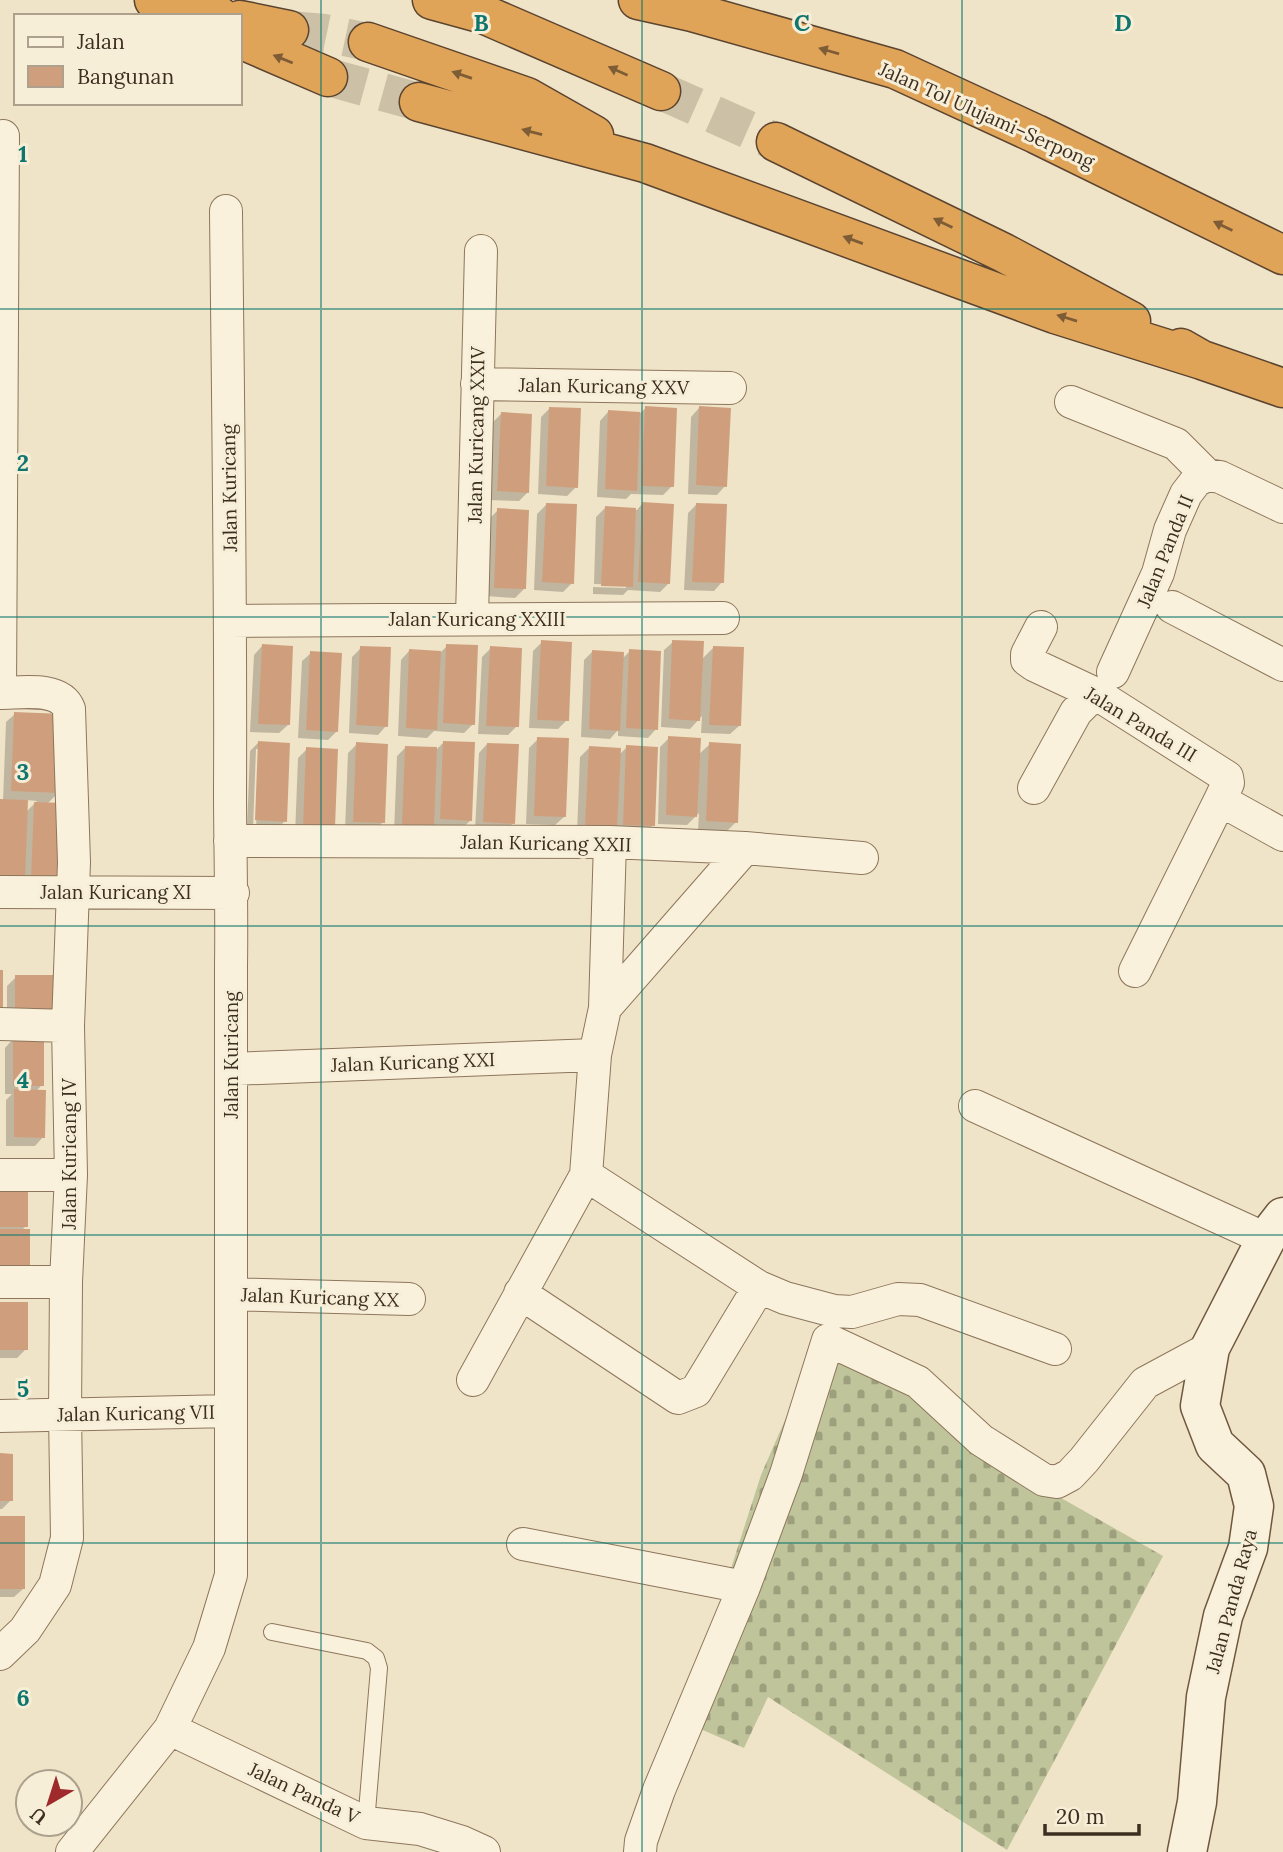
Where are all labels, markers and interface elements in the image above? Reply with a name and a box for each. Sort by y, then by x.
text: B [473,8,489,37]
text: C [794,8,810,37]
text: D [1114,8,1132,37]
legend [14,14,242,105]
text: Jalan [76,28,125,55]
one-way arrow [818,45,839,55]
one-way arrow [273,54,294,65]
street label: Jalan Tol Ulujami–Serpong [875,56,1099,174]
text: Bangunan [77,63,174,90]
one-way arrow [608,65,629,76]
one-way arrow [452,69,473,80]
one-way arrow [521,126,543,137]
text: 1 [18,139,28,168]
one-way arrow [933,217,953,229]
one-way arrow [1213,220,1233,232]
one-way arrow [842,234,863,245]
one-way arrow [1056,312,1077,322]
street label: Jalan Kuricang XXIV [462,346,490,525]
street label: Jalan Kuricang XXV [517,372,690,399]
street label: Jalan Kuricang [216,423,242,553]
text: 2 [17,448,29,477]
street label: Jalan Panda II [1131,491,1199,612]
street label: Jalan Kuricang XXIII [387,607,566,631]
street label: Jalan Panda III [1080,681,1201,767]
text: 3 [17,757,29,786]
street label: Jalan Kuricang XXII [459,829,632,856]
street label: Jalan Kuricang XI [39,880,192,904]
street label: Jalan Kuricang [219,991,243,1120]
street label: Jalan Kuricang XXI [329,1047,496,1077]
text: 4 [17,1065,29,1094]
street label: Jalan Kuricang IV [57,1078,81,1231]
street label: Jalan Kuricang XX [240,1282,400,1312]
text: 5 [17,1374,29,1403]
street label: Jalan Kuricang VII [56,1400,215,1426]
street label: Jalan Panda Raya [1200,1526,1262,1677]
text: 6 [16,1683,30,1712]
street label: Jalan Panda V [244,1756,364,1829]
north arrow [14,1768,84,1838]
scale bar [1045,1792,1140,1836]
text: U [25,1802,51,1830]
text: 20 m [1056,1803,1105,1830]

